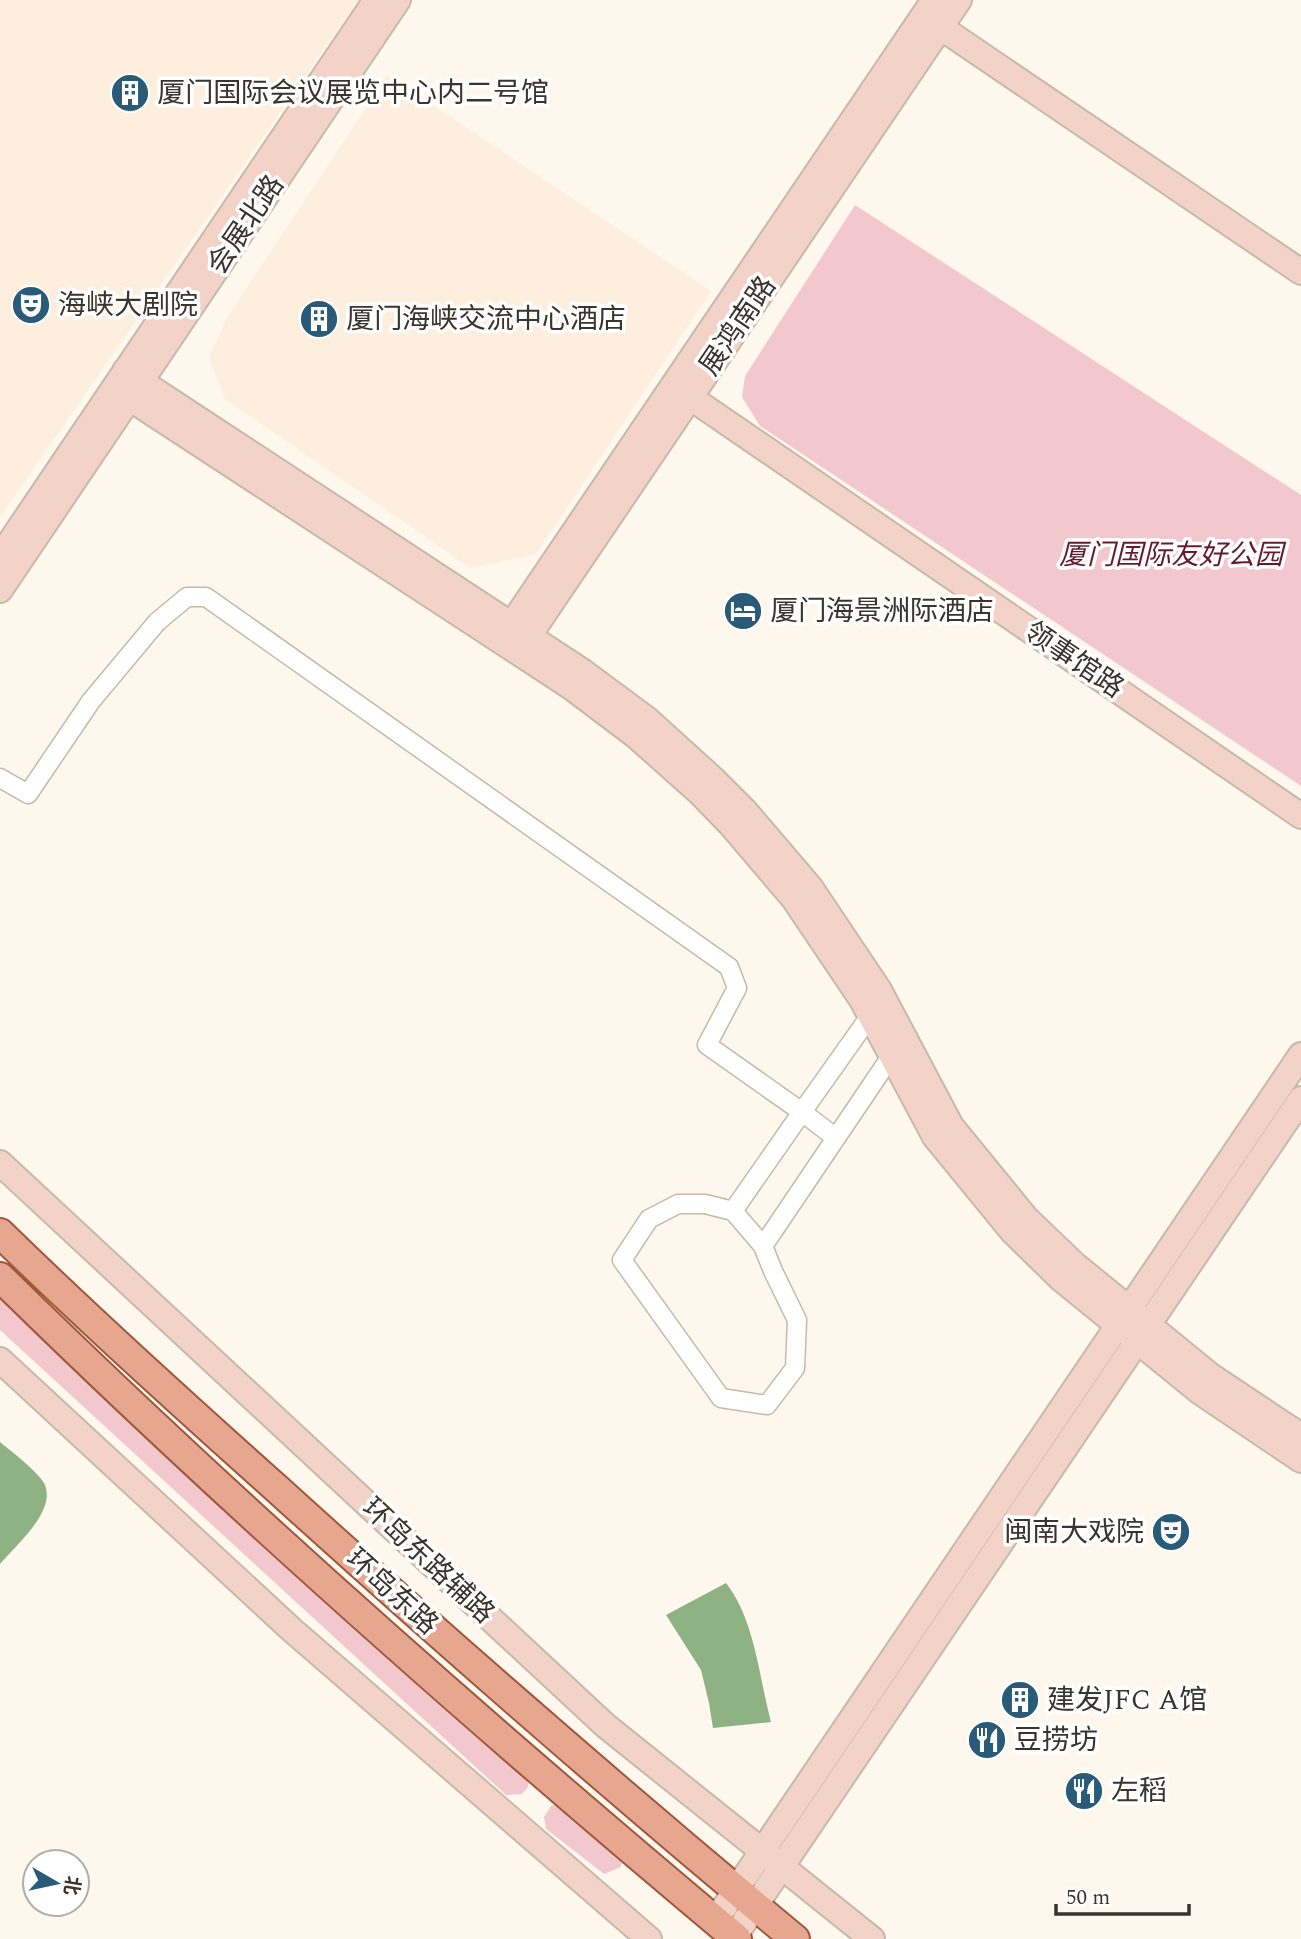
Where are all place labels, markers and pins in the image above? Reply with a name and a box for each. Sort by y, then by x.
building icon: 厦门国际会议展览中心内二号馆 [109,72,151,114]
place label: 厦门国际会议展览中心内二号馆 [157,72,549,115]
theatre icon: 海峡大剧院 [10,284,52,326]
place label: 海峡大剧院 [58,284,198,327]
building icon: 厦门海峡交流中心酒店 [298,298,340,340]
place label: 厦门海峡交流中心酒店 [346,298,626,341]
hotel icon: 厦门海景洲际酒店 [722,590,764,632]
place label: 厦门海景洲际酒店 [770,590,994,633]
place label: 闽南大戏院 [1004,1511,1144,1554]
theatre icon: 闽南大戏院 [1150,1511,1192,1553]
building icon: 建发JFC A馆 [999,1679,1041,1721]
place label: 建发JFC A馆 [1047,1679,1207,1722]
restaurant icon: 豆捞坊 [966,1719,1008,1761]
place label: 豆捞坊 [1014,1719,1098,1762]
restaurant icon: 左稻 [1063,1770,1105,1812]
place label: 左稻 [1111,1770,1167,1813]

